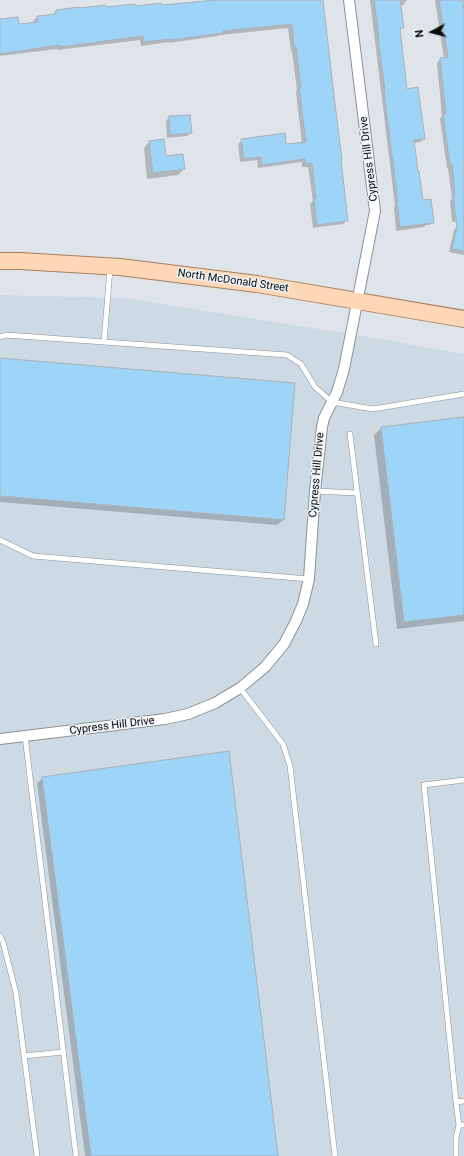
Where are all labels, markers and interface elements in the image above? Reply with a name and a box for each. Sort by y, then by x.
north arrow [412,12,452,52]
text: N [413,29,427,38]
street label: Cypress Hill Drive [357,116,381,202]
street label: North McDonald Street [177,267,289,295]
street label: Cypress Hill Drive [307,432,327,518]
street label: Cypress Hill Drive [69,714,155,738]

